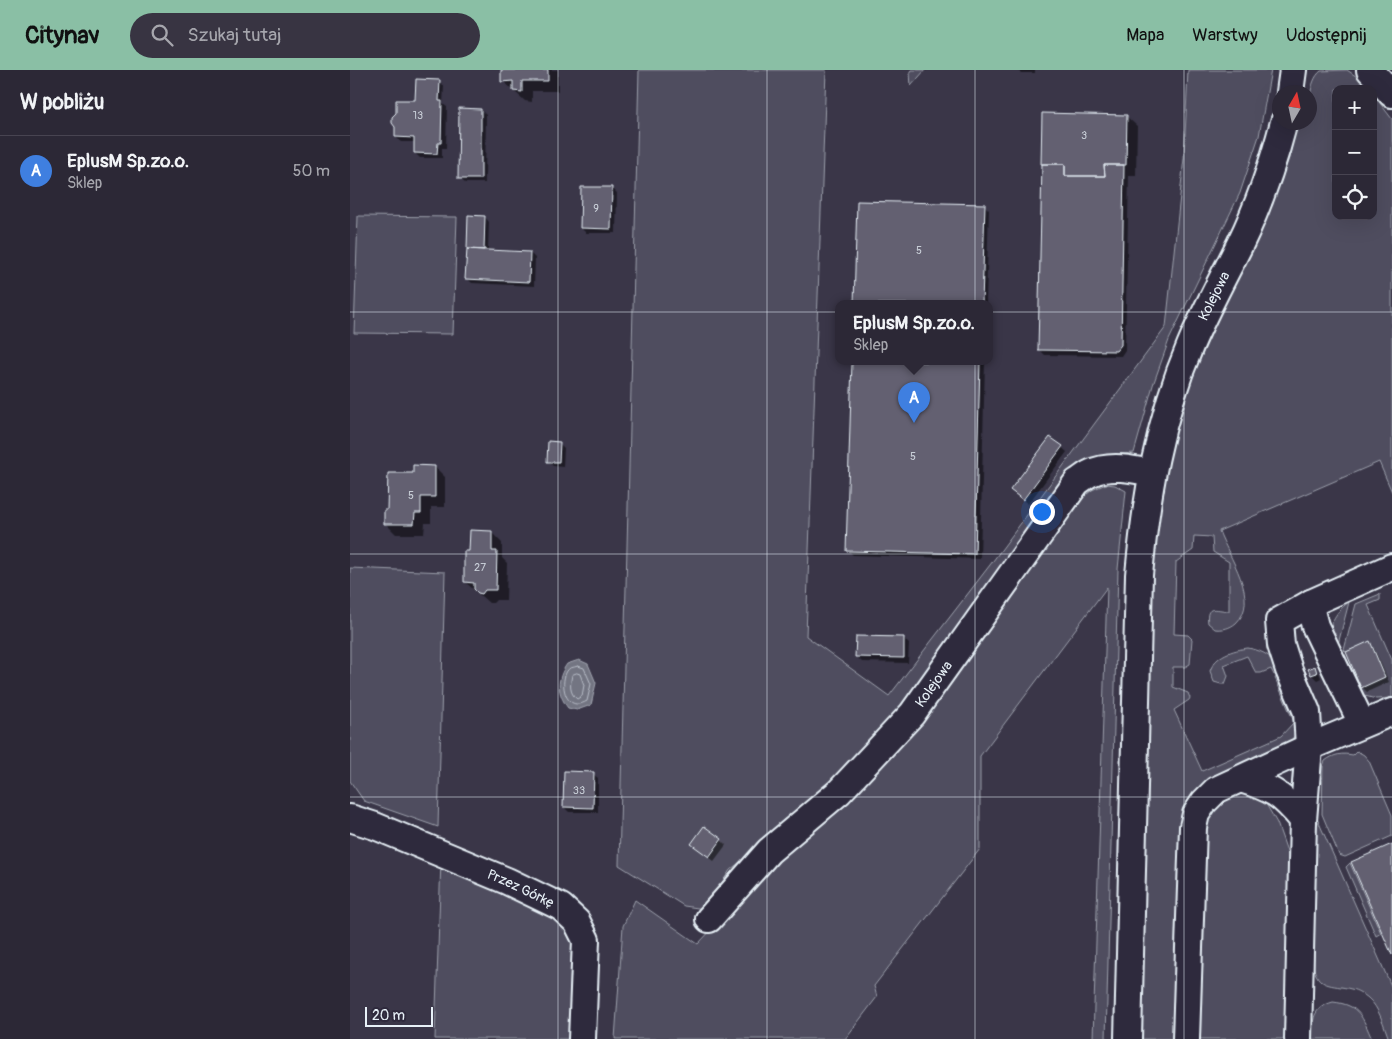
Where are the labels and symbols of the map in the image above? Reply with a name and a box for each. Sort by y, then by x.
north arrow [1272,85,1317,130]
house number: 13 [413,109,423,122]
house number: 3 [1081,129,1087,142]
house number: 9 [593,202,599,215]
house number: 5 [916,244,922,257]
street label: Kolejowa [1195,269,1234,324]
pin: A [898,382,930,423]
house number: 5 [910,450,916,463]
house number: 5 [408,489,414,502]
your location [1029,499,1055,525]
house number: 27 [474,561,486,574]
street label: Kolejowa [912,658,956,711]
house number: 33 [573,784,585,797]
street label: Przez Górkę [485,866,557,912]
scale bar [365,1004,432,1027]

